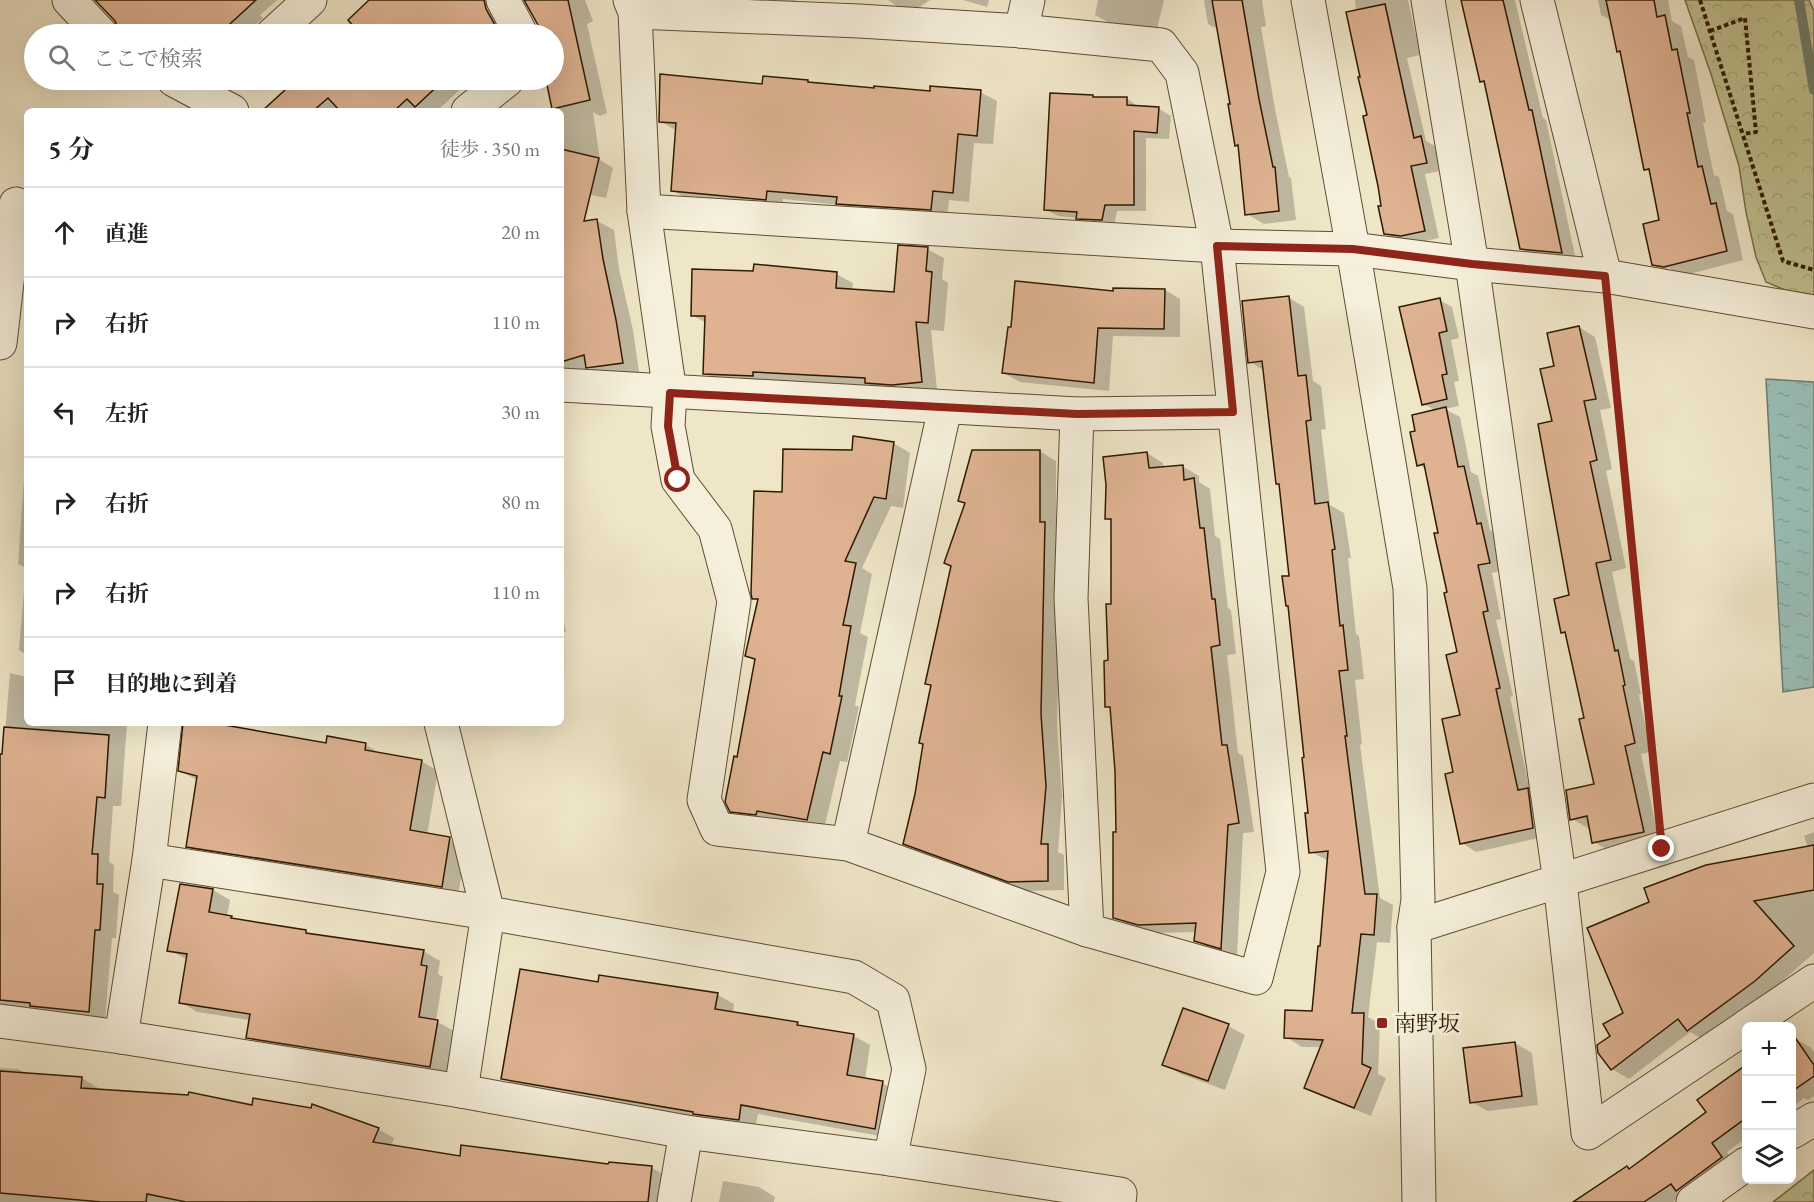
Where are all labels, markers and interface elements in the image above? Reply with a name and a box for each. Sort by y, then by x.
search box [24,24,564,90]
icon: search [45,41,78,74]
text: ここで検索 [93,44,203,73]
text: 5 分 [48,132,94,166]
text: 徒歩 · 350 m [440,136,540,162]
icon: ahead [48,216,81,249]
text: 直進 [105,219,149,248]
text: 20 m [501,219,540,245]
icon: right [48,306,81,339]
text: 右折 [105,309,149,338]
text: 110 m [492,309,540,335]
icon: left [48,396,81,429]
text: 左折 [105,399,149,428]
text: 30 m [501,399,540,425]
route start [664,466,690,492]
icon: right [48,486,81,519]
text: 右折 [105,489,149,518]
text: 80 m [501,489,540,515]
icon: right [48,576,81,609]
text: 右折 [105,579,149,608]
text: 110 m [492,579,540,605]
icon: arrive [48,666,81,699]
text: 目的地に到着 [105,669,237,698]
route end [1648,835,1674,861]
place label: 南野坂 [1394,1009,1460,1038]
marker: 南野坂 [1375,1016,1389,1030]
map controls [1742,1022,1796,1184]
button: + [1742,1022,1796,1076]
button: − [1742,1076,1796,1130]
button: layers [1742,1130,1796,1184]

